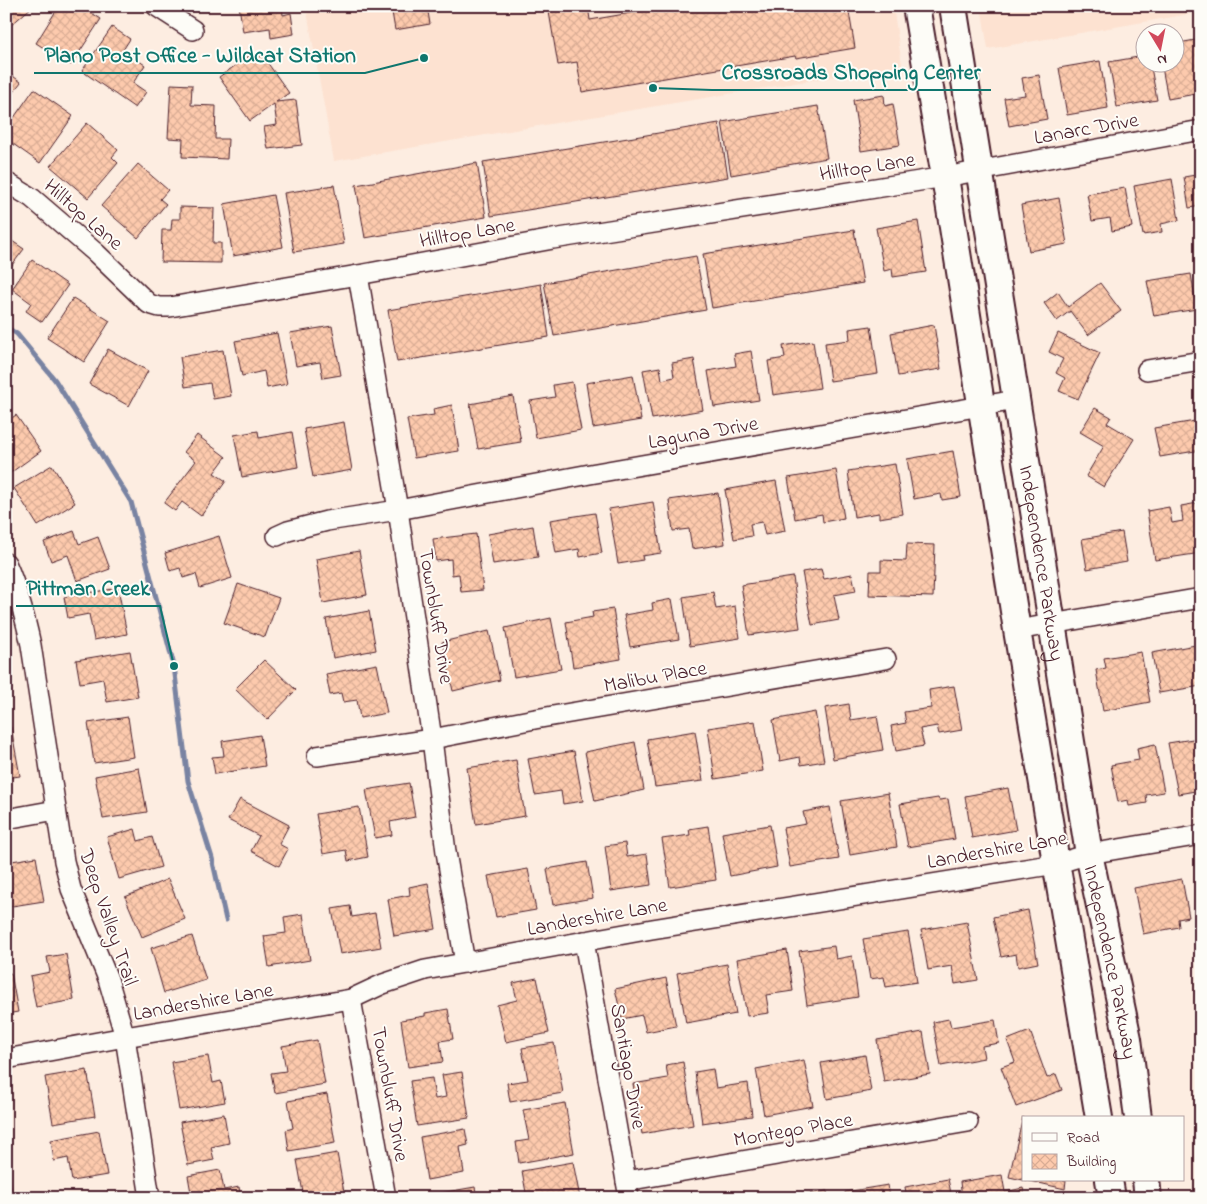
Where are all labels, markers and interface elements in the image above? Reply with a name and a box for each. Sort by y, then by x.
north arrow [1134,22,1184,72]
callout: Plano Post Office - Wildcat Station [34,36,365,73]
text: Plano Post Office - Wildcat Station [44,41,356,73]
text: N [1156,48,1168,70]
callout: Crossroads Shopping Center [712,53,991,90]
text: Crossroads Shopping Center [722,58,982,91]
street label: Lanarc Drive [1032,106,1142,154]
street label: Hilltop Lane [817,146,918,190]
street label: Hilltop Lane [36,173,129,259]
street label: Hilltop Lane [417,211,518,257]
street label: Laguna Drive [646,409,762,460]
street label: Independence Parkway [1010,463,1071,664]
street label: Townbluff Drive [410,547,461,687]
callout: Pittman Creek [16,569,160,606]
text: Pittman Creek [26,574,151,606]
street label: Malibu Place [601,654,710,702]
street label: Landershire Lane [925,824,1070,878]
street label: Deep Valley Trail [67,844,145,991]
street label: Independence Parkway [1075,862,1143,1061]
street label: Landershire Lane [525,891,670,945]
street label: Landershire Lane [131,976,276,1030]
street label: Santiago Drive [599,1001,653,1132]
street label: Townbluff Drive [362,1025,416,1165]
street label: Montego Place [731,1106,856,1158]
legend [1022,1116,1184,1182]
text: Road [1067,1127,1100,1149]
text: Building [1066,1151,1116,1174]

